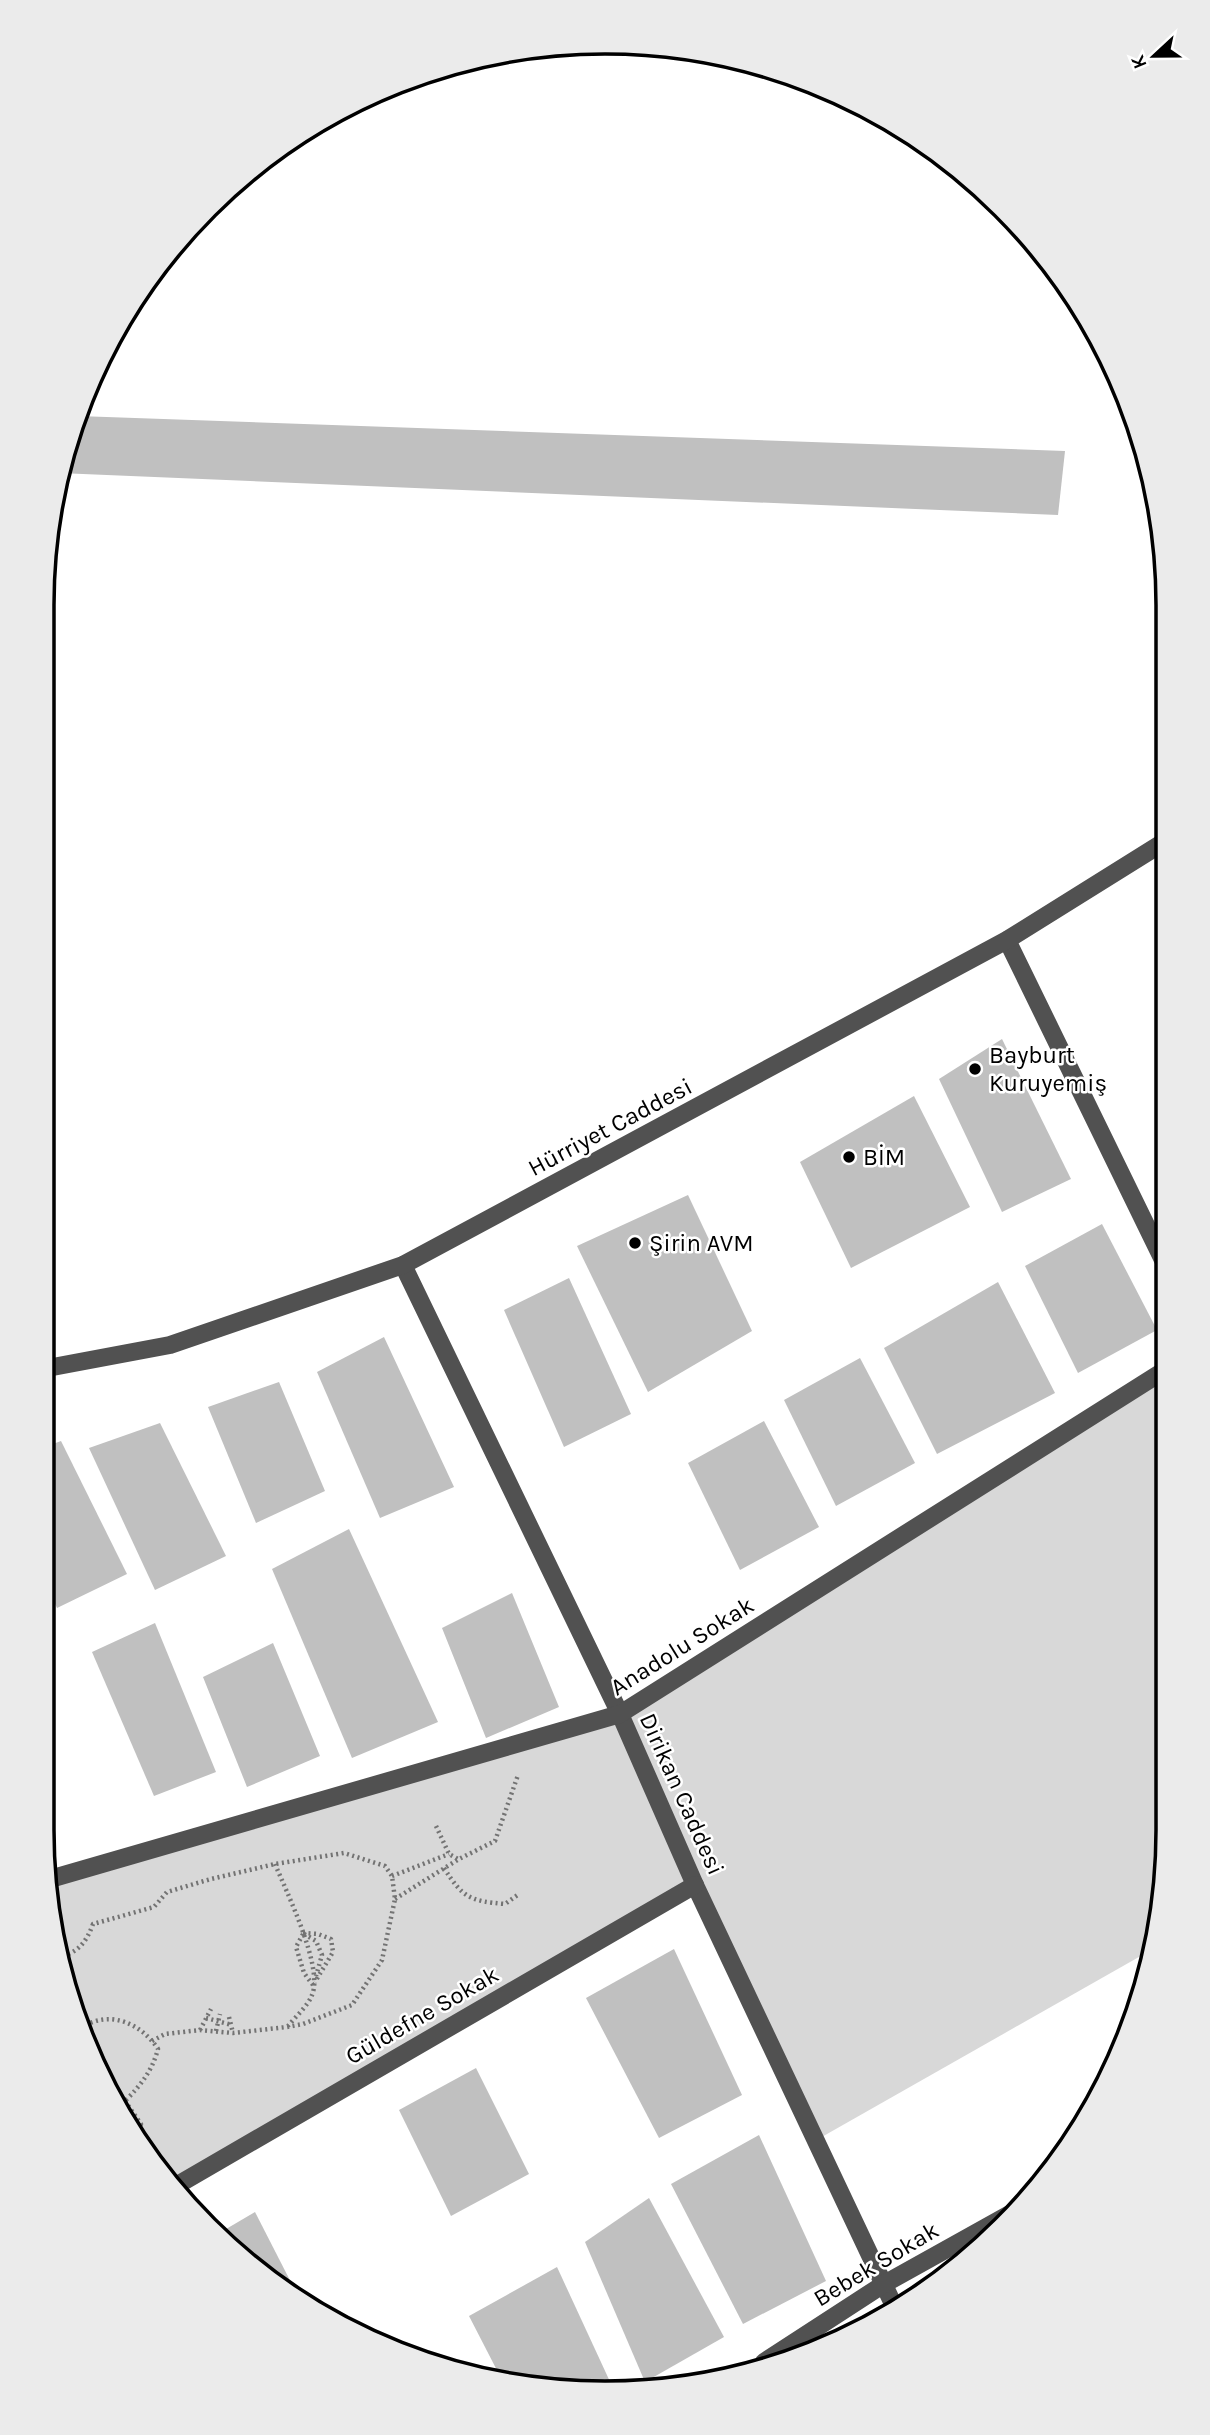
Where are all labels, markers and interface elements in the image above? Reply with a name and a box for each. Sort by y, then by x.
north arrow [1119,21,1189,91]
text: K [1126,52,1152,72]
place label: Bayburt Kuruyemiş [989,1041,1107,1097]
marker: Bayburt Kuruyemiş [967,1061,983,1077]
street label: Hürriyet Caddesi [523,1072,697,1182]
place label: BİM [863,1143,905,1171]
marker: BİM [841,1149,857,1165]
place label: Şirin AVM [649,1229,754,1257]
marker: Şirin AVM [627,1235,643,1251]
street label: Anadolu Sokak [605,1591,759,1701]
street label: Dirikan Caddesi [634,1709,730,1879]
street label: Güldefne Sokak [341,1960,503,2070]
street label: Bebek Sokak [808,2216,944,2312]

